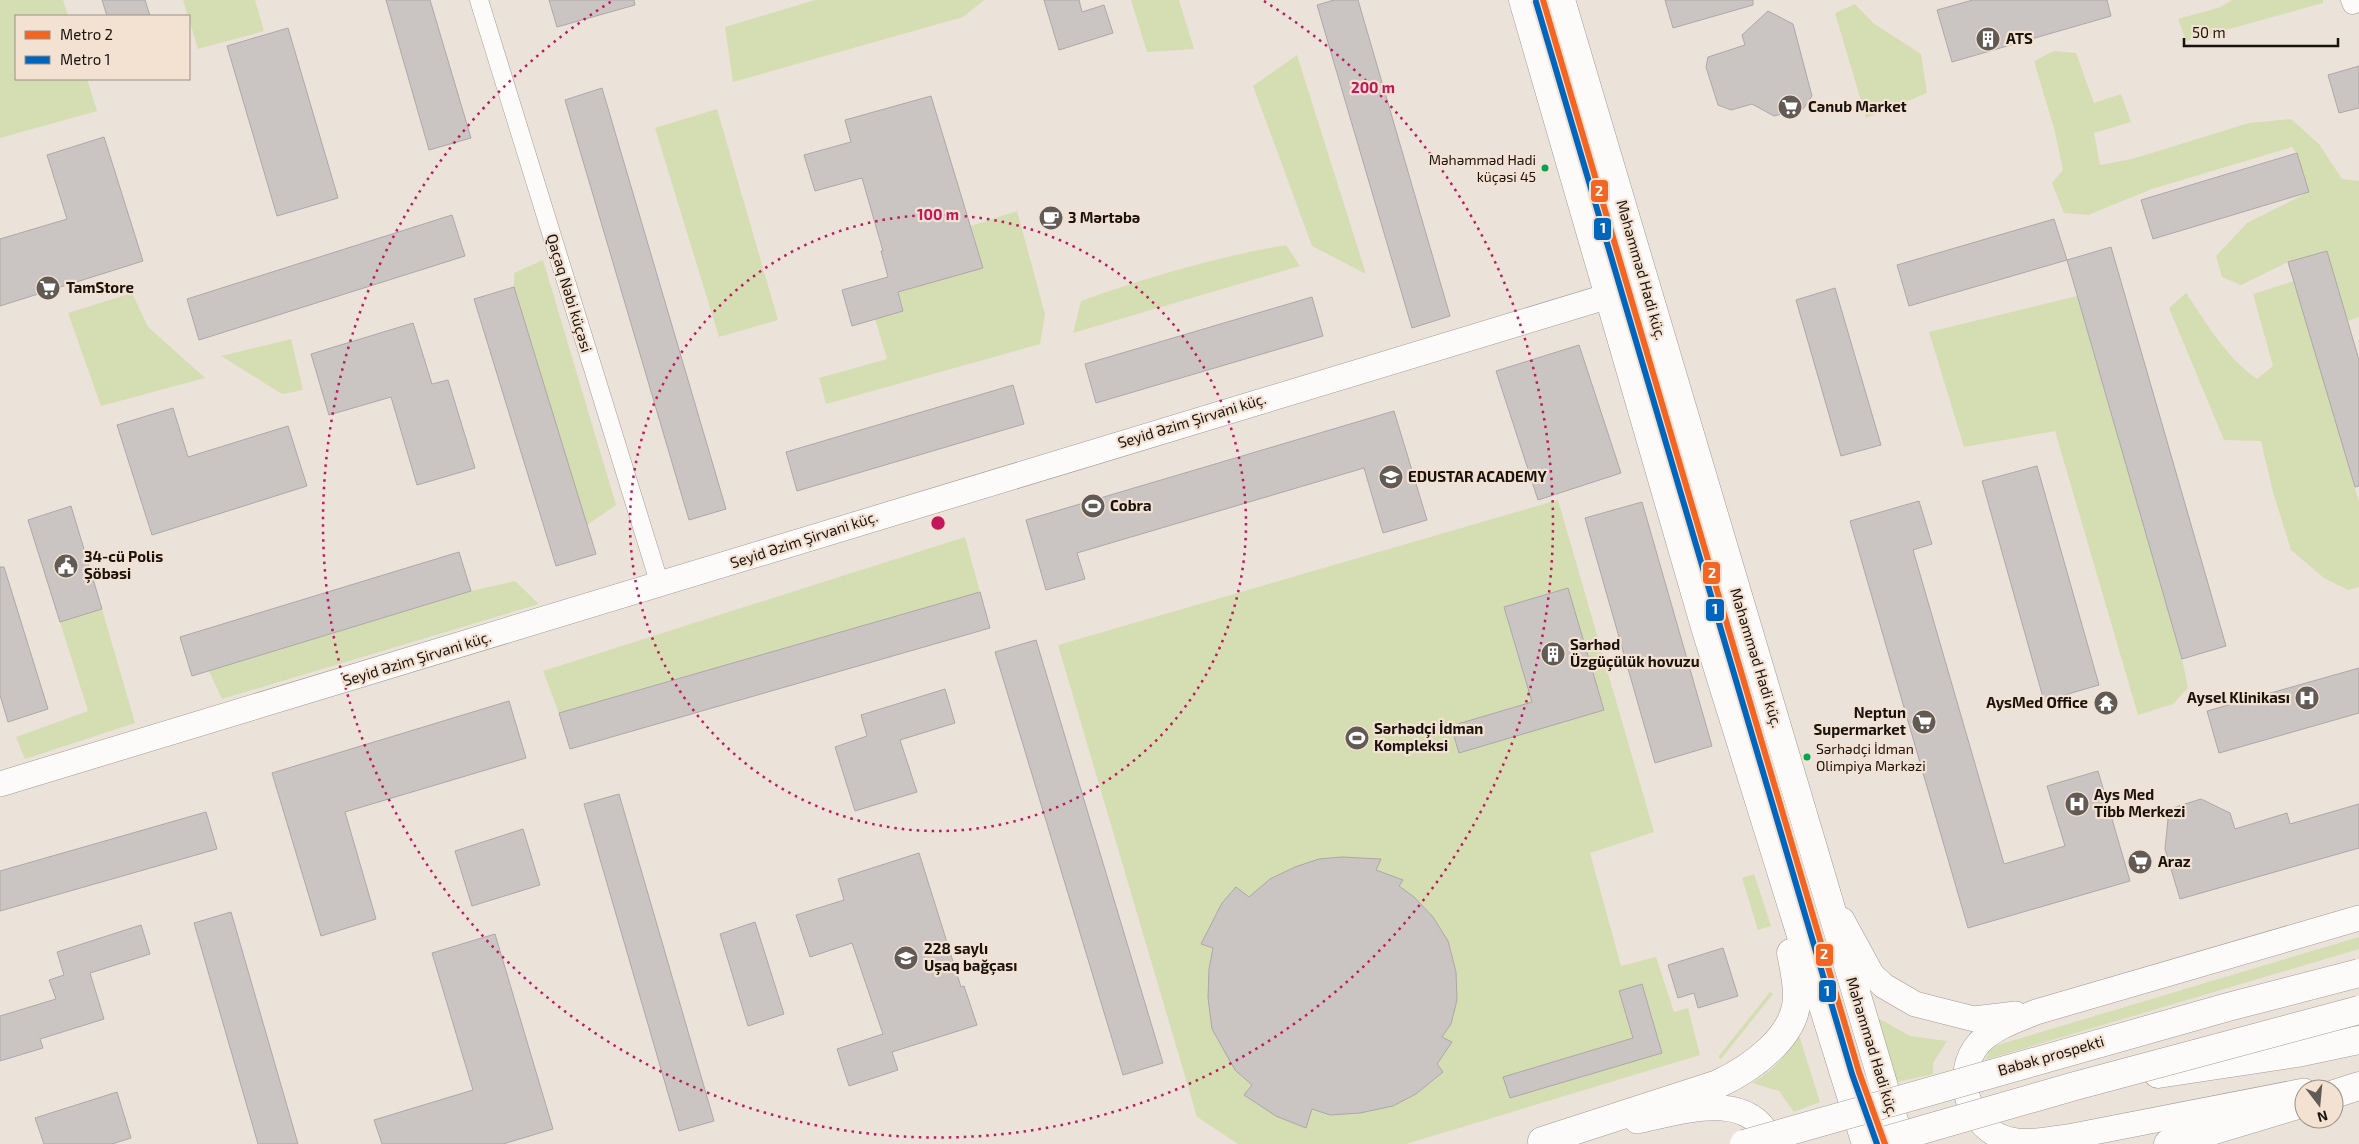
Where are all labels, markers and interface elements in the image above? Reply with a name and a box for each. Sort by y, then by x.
legend [15,15,190,80]
scale bar [2184,15,2338,47]
text: 50 m [2192,23,2226,41]
text: Metro 2 [60,25,113,43]
building icon: ATS [1975,26,2001,52]
place label: ATS [2006,29,2033,47]
text: Metro 1 [60,50,111,68]
text: 200 m [1351,78,1395,96]
supermarket icon: Cənub Market [1777,94,1803,120]
place label: Cənub Market [1808,97,1907,115]
place label: Məhəmməd Hadi küçəsi 45 [1429,151,1536,186]
marker: Məhəmməd Hadi küçəsi 45 [1540,163,1550,173]
line badge: 2 [1590,179,1609,203]
text: 2 [1595,182,1603,199]
street label: Məhəmməd Hadi küç. [1612,197,1671,342]
text: 100 m [917,205,959,223]
cafe icon: 3 Mərtəbə [1038,205,1064,231]
place label: 3 Mərtəbə [1068,208,1140,226]
line badge: 1 [1593,217,1612,241]
text: 1 [1600,219,1606,236]
street label: Qaçaq Nəbi küçəsi [542,231,597,354]
supermarket icon: TamStore [35,275,61,301]
place label: TamStore [66,278,134,296]
street label: Seyid Əzim Şirvani küç. [1115,389,1268,452]
school or university icon: EDUSTAR ACADEMY [1378,464,1404,490]
place label: EDUSTAR ACADEMY [1408,467,1547,485]
sports icon: Cobra [1080,493,1106,519]
place label: Cobra [1110,496,1152,514]
street label: Seyid Əzim Şirvani küç. [728,507,880,572]
centre of rings [929,514,947,532]
place label: 34-cü Polis Şöbəsi [84,547,163,584]
public building icon: 34-cü Polis Şöbəsi [53,553,79,579]
line badge: 2 [1702,561,1721,585]
text: 2 [1708,564,1716,581]
street label: Məhəmməd Hadi küç. [1726,586,1787,730]
line badge: 1 [1705,598,1725,622]
text: 1 [1712,600,1718,617]
street label: Seyid Əzim Şirvani küç. [340,627,493,690]
place label: Sərhəd Üzgüçülük hovuzu [1570,635,1700,672]
building icon: Sərhəd Üzgüçülük hovuzu [1540,641,1566,667]
hospital icon: Aysel Klinikası [2294,685,2320,711]
place label: Aysel Klinikası [2187,688,2290,707]
temple icon: AysMed Office [2093,690,2119,716]
place label: AysMed Office [1986,693,2088,712]
place label: Neptun Supermarket [1814,703,1906,738]
supermarket icon: Neptun Supermarket [1911,709,1937,735]
place label: Sərhədçi İdman Kompleksi [1374,719,1483,754]
sports icon: Sərhədçi İdman Kompleksi [1344,725,1370,751]
place label: Sərhədçi İdman Olimpiya Mərkəzi [1816,740,1926,774]
marker: Sərhədçi İdman Olimpiya Mərkəzi [1802,752,1812,762]
place label: Ays Med Tibb Merkezi [2094,785,2185,820]
hospital icon: Ays Med Tibb Merkezi [2064,791,2090,817]
supermarket icon: Araz [2127,849,2153,875]
place label: Araz [2158,852,2191,870]
place label: 228 saylı Uşaq bağçası [924,939,1017,976]
line badge: 2 [1815,943,1834,967]
school or university icon: 228 saylı Uşaq bağçası [893,945,919,971]
text: 2 [1820,945,1828,962]
street label: Məhəmməd Hadi küç. [1842,975,1903,1119]
line badge: 1 [1818,979,1837,1003]
text: 1 [1824,982,1830,999]
street label: Babək prospekti [1996,1031,2106,1079]
north arrow [2294,1079,2344,1129]
text: N [2316,1107,2330,1127]

